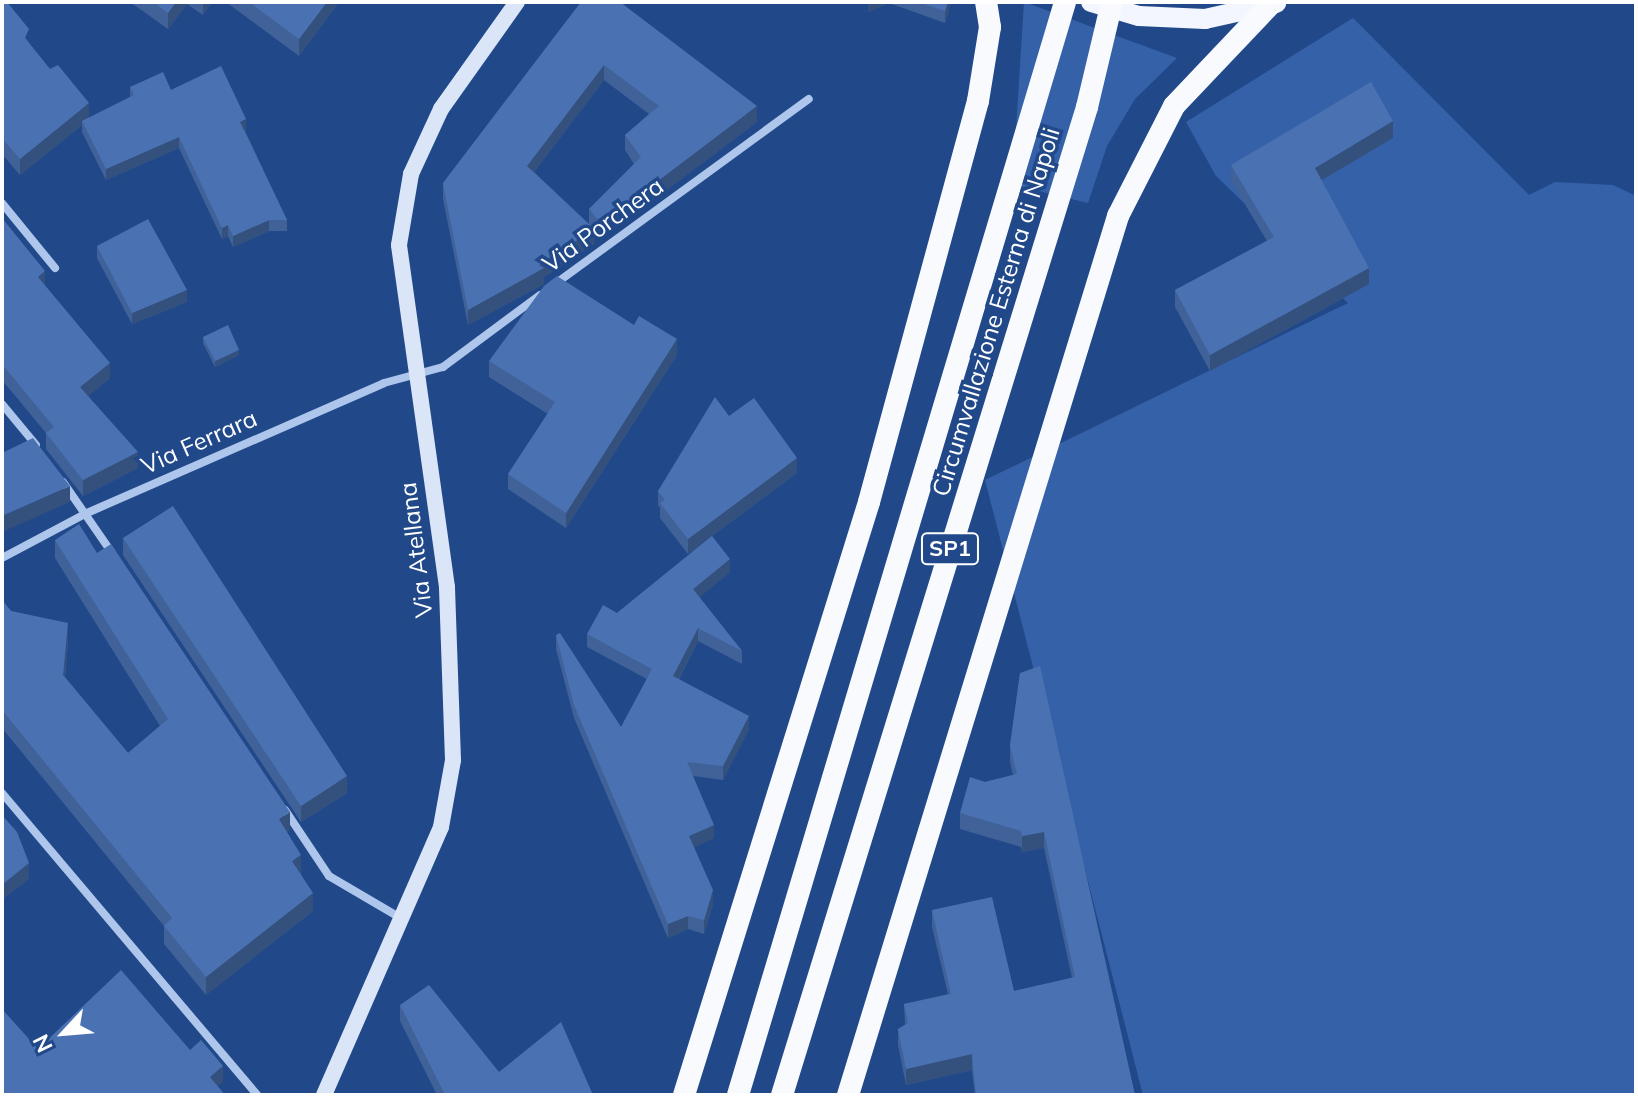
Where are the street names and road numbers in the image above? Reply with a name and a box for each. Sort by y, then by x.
street label: Circumvallazione Esterna di Napoli [926,124,1066,500]
street label: Via Porchera [537,171,669,279]
street label: Via Ferrara [137,404,261,480]
street label: Via Atellana [393,481,439,619]
road number: SP1 [920,531,980,567]

